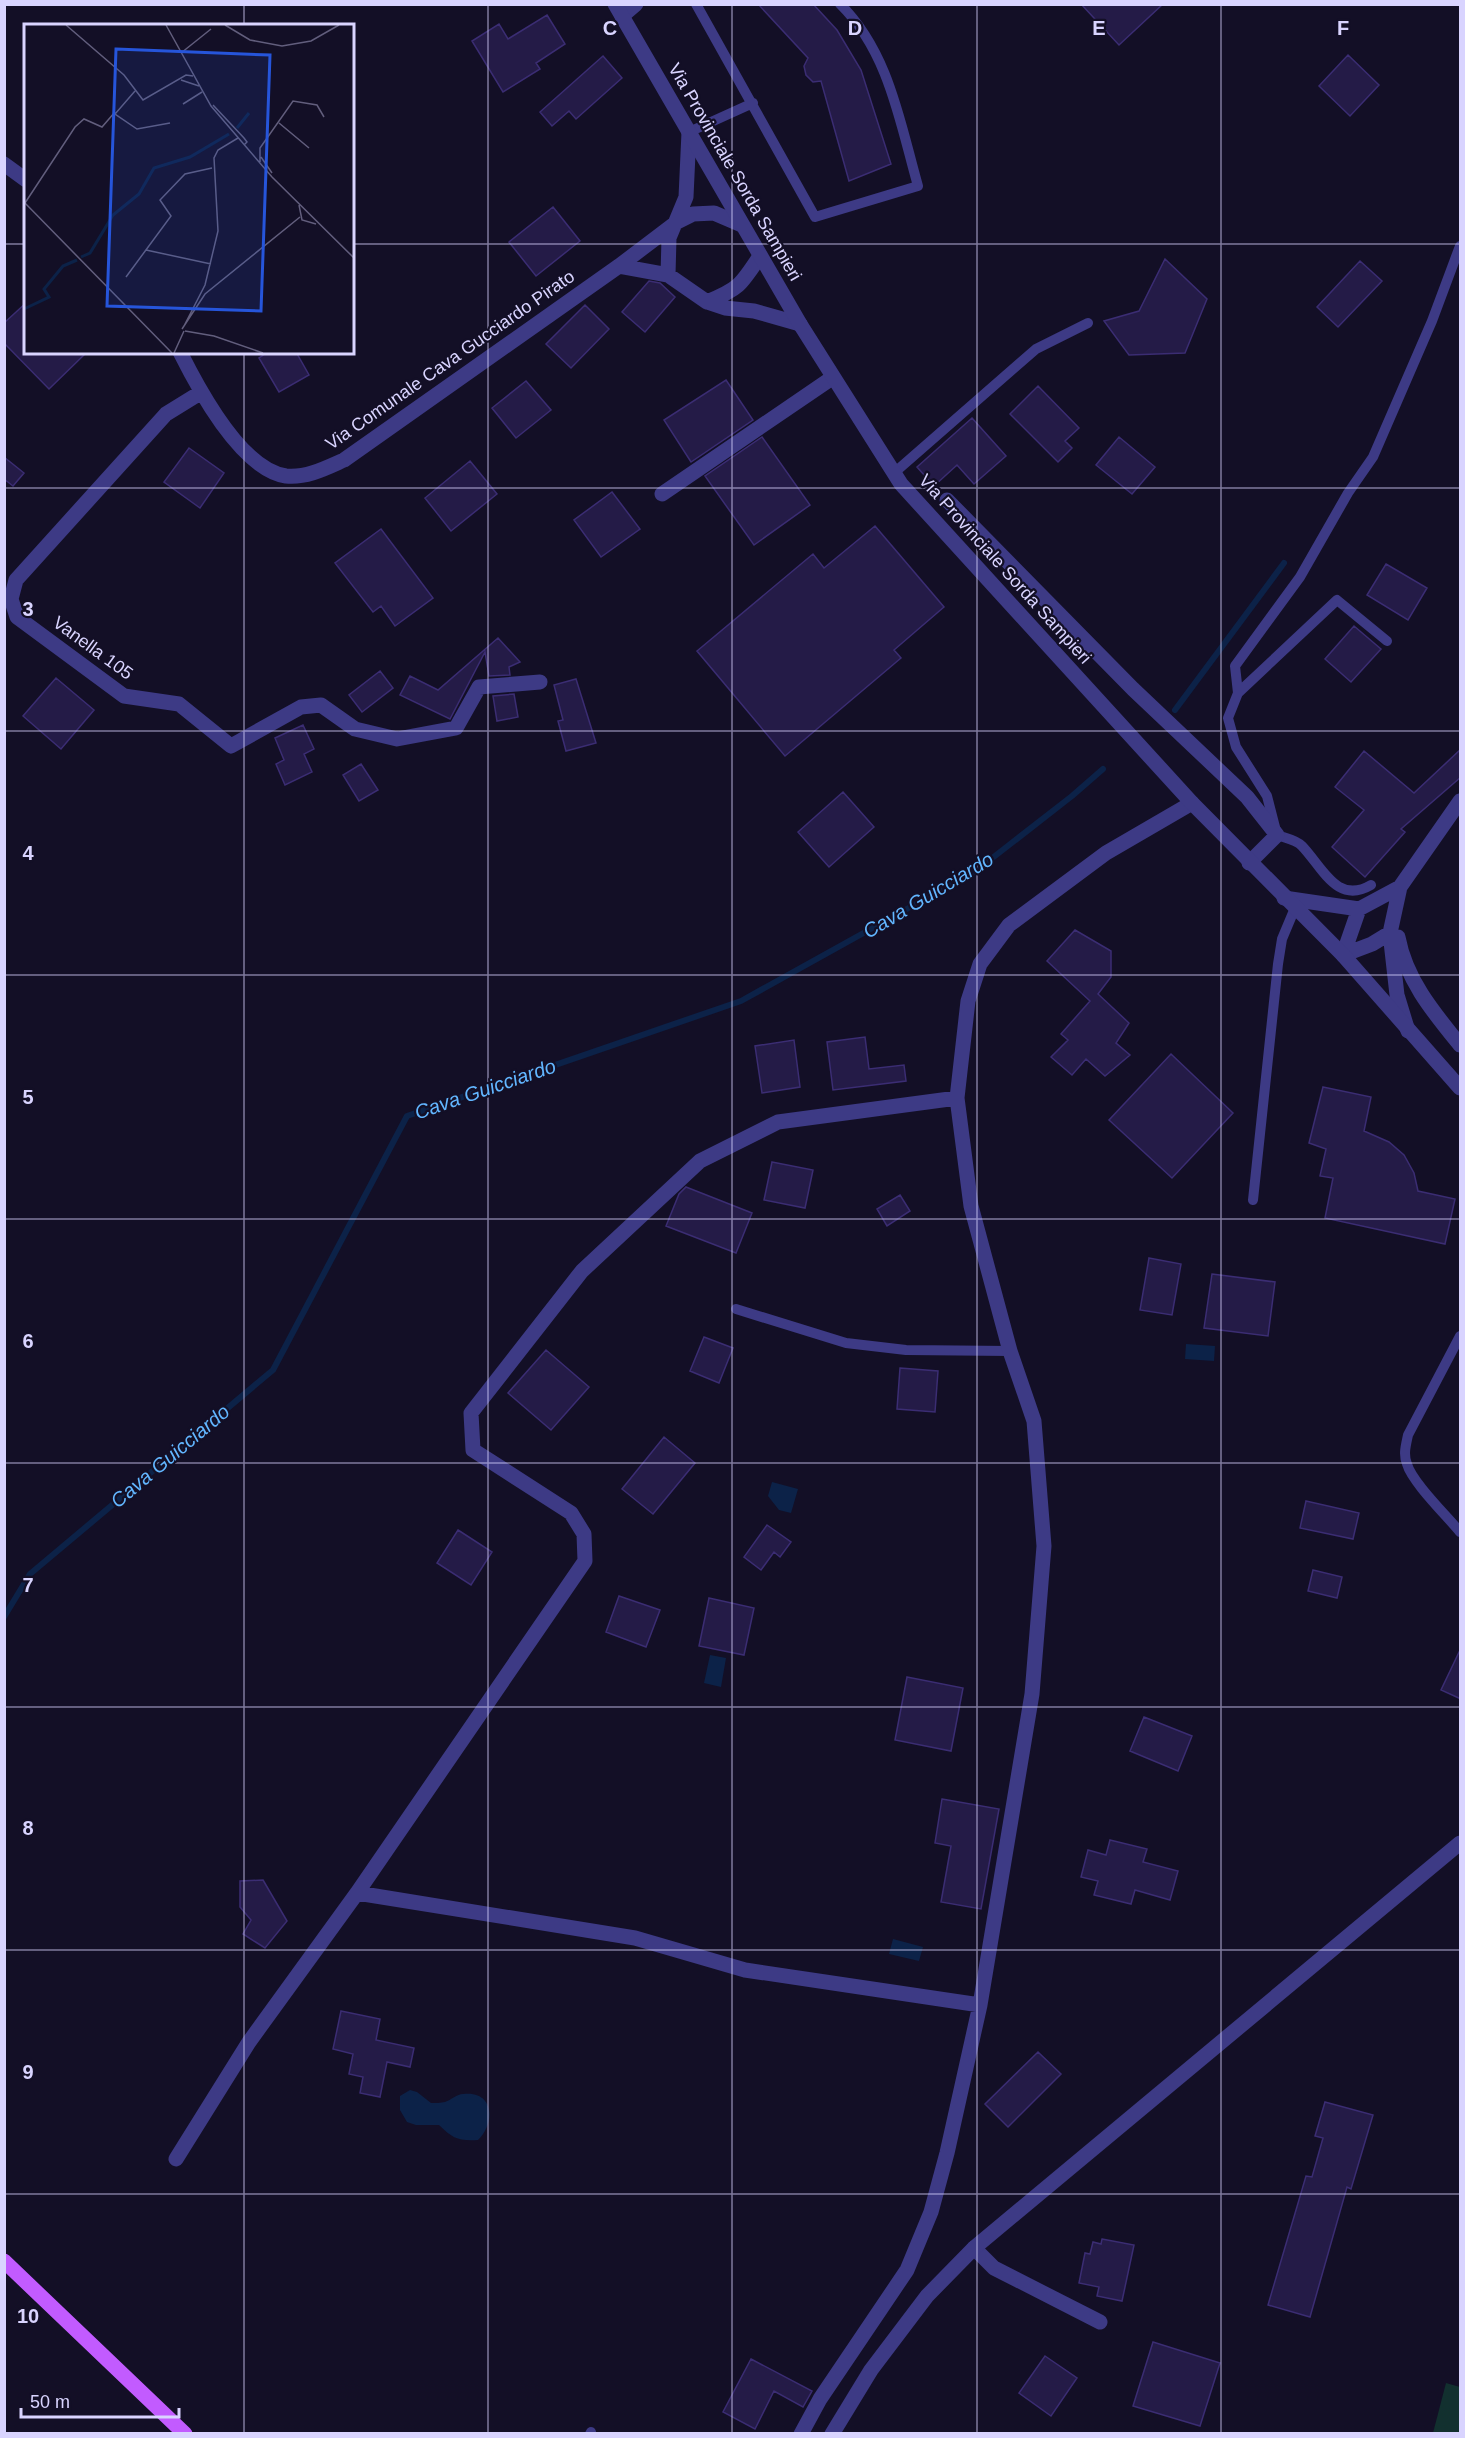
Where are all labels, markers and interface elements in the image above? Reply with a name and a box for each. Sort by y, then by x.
text: C [603,17,617,39]
text: D [848,17,862,39]
text: E [1092,17,1106,39]
text: F [1337,17,1349,39]
inset map [24,24,354,354]
street label: Via Provinciale Sorda Sampieri [664,60,806,284]
street label: Via Comunale Cava Gucciardo Pirato [322,266,578,454]
street label: Via Provinciale Sorda Sampieri [915,470,1095,668]
text: 3 [22,598,34,620]
street label: Vanella 105 [49,612,137,684]
text: 4 [22,842,34,864]
water label: Cava Guicciardo [859,847,997,943]
water label: Cava Guicciardo [412,1055,558,1123]
text: 5 [22,1086,34,1108]
text: 6 [22,1330,34,1352]
water label: Cava Guicciardo [106,1400,234,1512]
text: 7 [22,1574,34,1596]
text: 8 [22,1817,34,1839]
text: 9 [22,2061,34,2083]
text: 10 [17,2305,39,2327]
scale bar [21,2381,178,2419]
text: 50 m [30,2392,70,2412]

